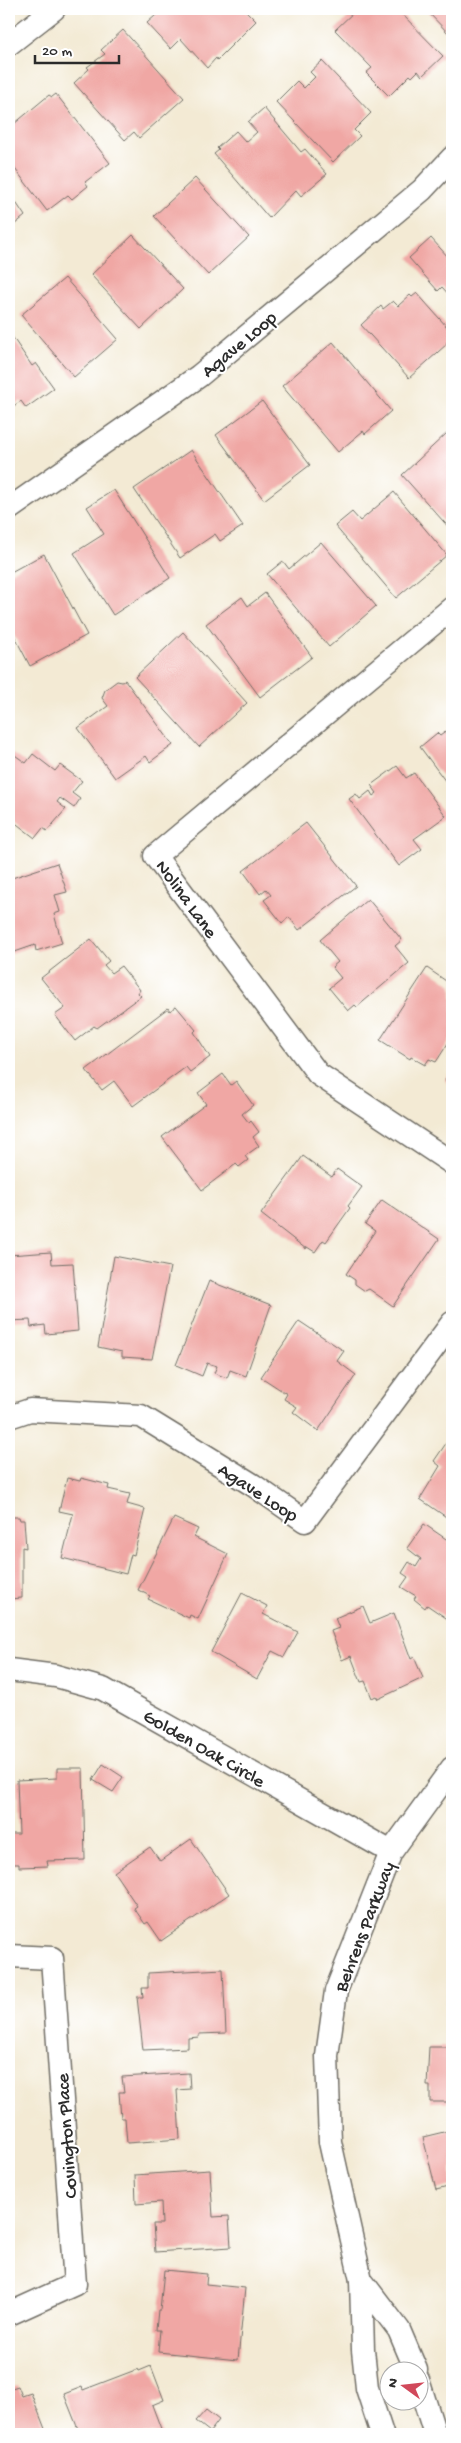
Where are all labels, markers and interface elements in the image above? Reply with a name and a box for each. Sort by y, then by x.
scale bar [35,32,119,64]
text: 20 m [42,43,72,61]
street label: Agave Loop [198,307,283,384]
street label: Nolina Lane [149,856,221,944]
street label: Agave Loop [213,1459,302,1529]
street label: Golden Oak Circle [138,1706,269,1794]
street label: Behrens Parkway [331,1858,402,1997]
street label: Covington Place [53,2072,84,2199]
north arrow [378,2360,428,2410]
text: N [384,2377,403,2390]

